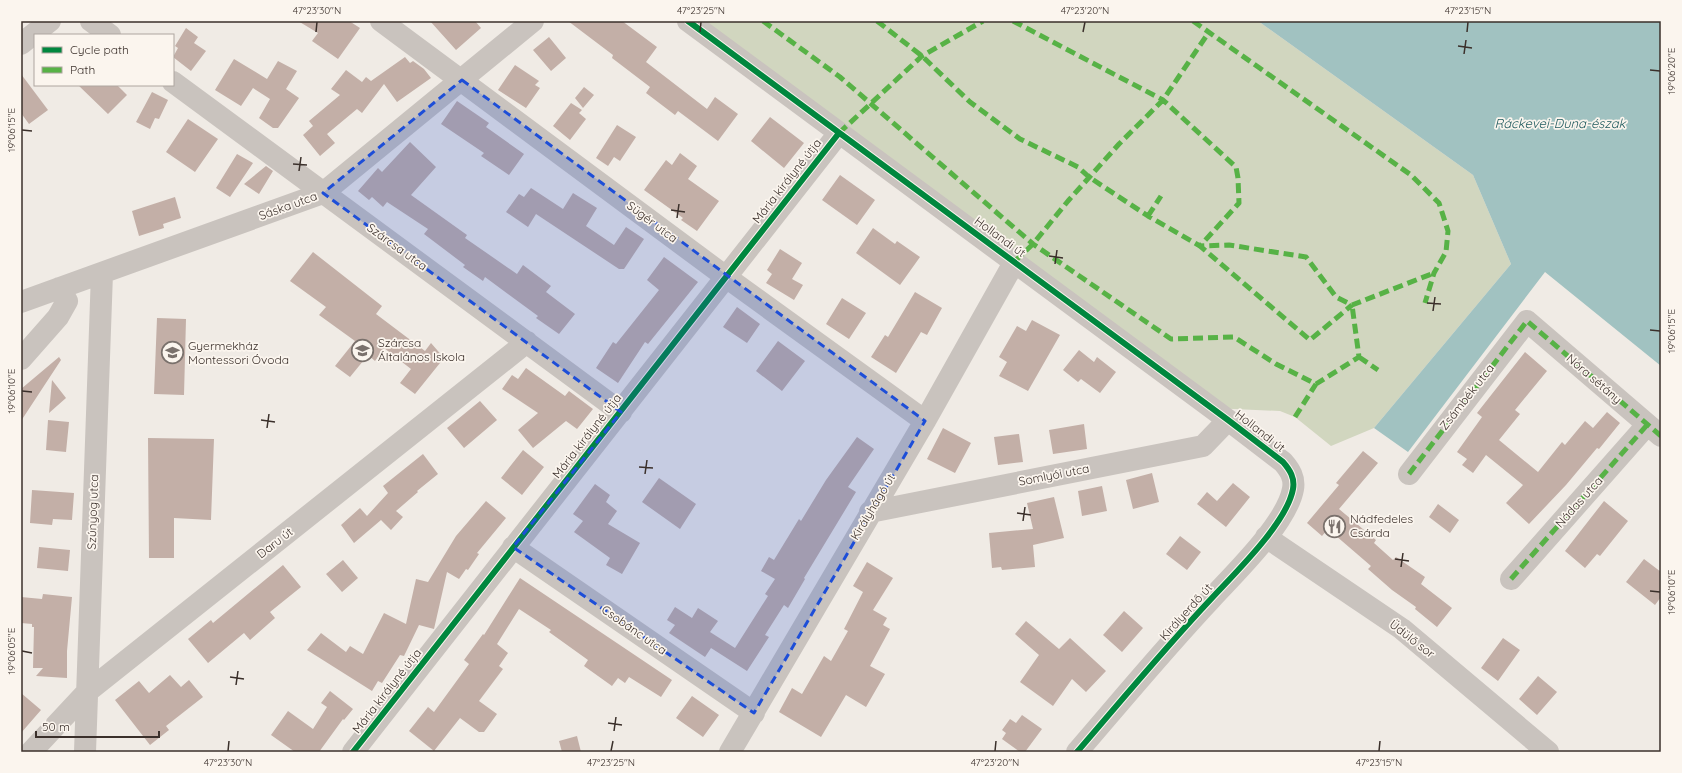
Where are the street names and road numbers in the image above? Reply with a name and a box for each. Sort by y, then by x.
street label: Mária királyné útja [749,135,824,226]
street label: Sáska utca [257,188,319,223]
street label: Sügér utca [624,198,681,246]
street label: Hollandi út [972,213,1029,260]
street label: Szárcsa utca [364,220,430,274]
street label: Nóra sétány [1564,351,1625,407]
street label: Zsámbék utca [1436,361,1497,433]
street label: Mária királyné útja [549,390,624,481]
street label: Hollandi út [1232,406,1288,455]
street label: Somlyói utca [1017,460,1091,489]
street label: Királyhágó út [847,471,898,543]
street label: Nádas utca [1552,473,1606,530]
street label: Szúnyog utca [84,474,101,550]
street label: Daru út [254,524,296,561]
street label: Királyerdő út [1156,580,1215,643]
street label: Csobánc utca [599,602,670,658]
street label: Üdülő sor [1387,616,1438,661]
street label: Mária királyné útja [349,645,424,736]

